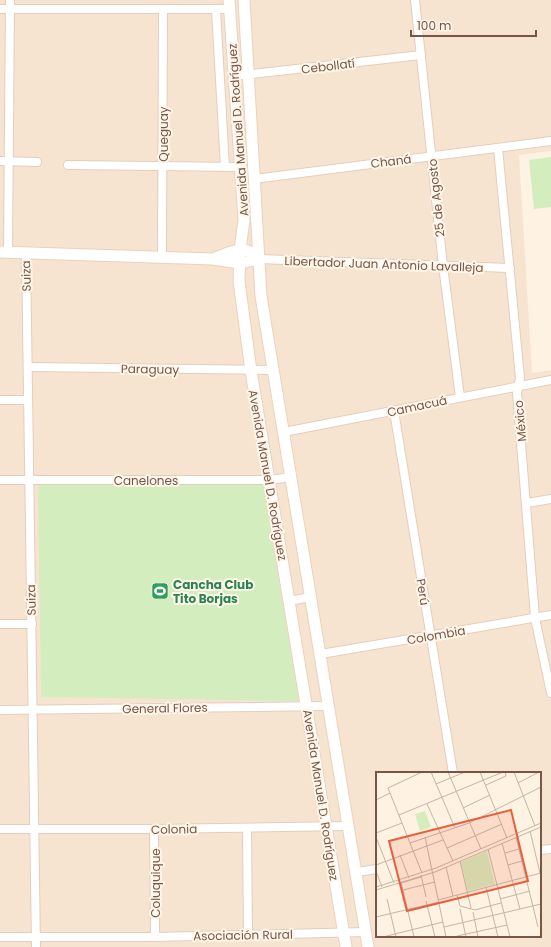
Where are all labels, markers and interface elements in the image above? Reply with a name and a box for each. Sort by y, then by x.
scale bar [411,12,536,38]
text: 100 m [417,17,451,34]
street label: Avenida Manuel D. Rodríguez [223,43,253,217]
street label: Cebollatí [300,54,356,78]
street label: Queguay [155,106,172,162]
street label: Chaná [370,150,412,172]
street label: 25 de Agosto [423,158,449,238]
street label: Libertador Juan Antonio Lavalleja [284,252,484,276]
street label: Suiza [17,260,35,292]
street label: Paraguay [121,360,180,378]
street label: Avenida Manuel D. Rodríguez [245,388,291,562]
street label: Camacuá [385,391,449,421]
street label: México [510,399,530,442]
street label: Canelones [114,472,178,489]
place label: Cancha Club Tito Borjas [173,576,253,607]
street label: Perú [413,578,433,606]
sports icon: Cancha Club Tito Borjas [150,581,170,601]
street label: Suiza [22,584,40,616]
street label: Colombia [405,621,467,649]
street label: General Flores [122,699,208,717]
street label: Avenida Manuel D. Rodríguez [299,708,343,882]
inset map [376,772,541,937]
street label: Colonia [151,820,197,838]
street label: Coluquique [147,848,164,918]
street label: Asociación Rural [193,926,293,944]

